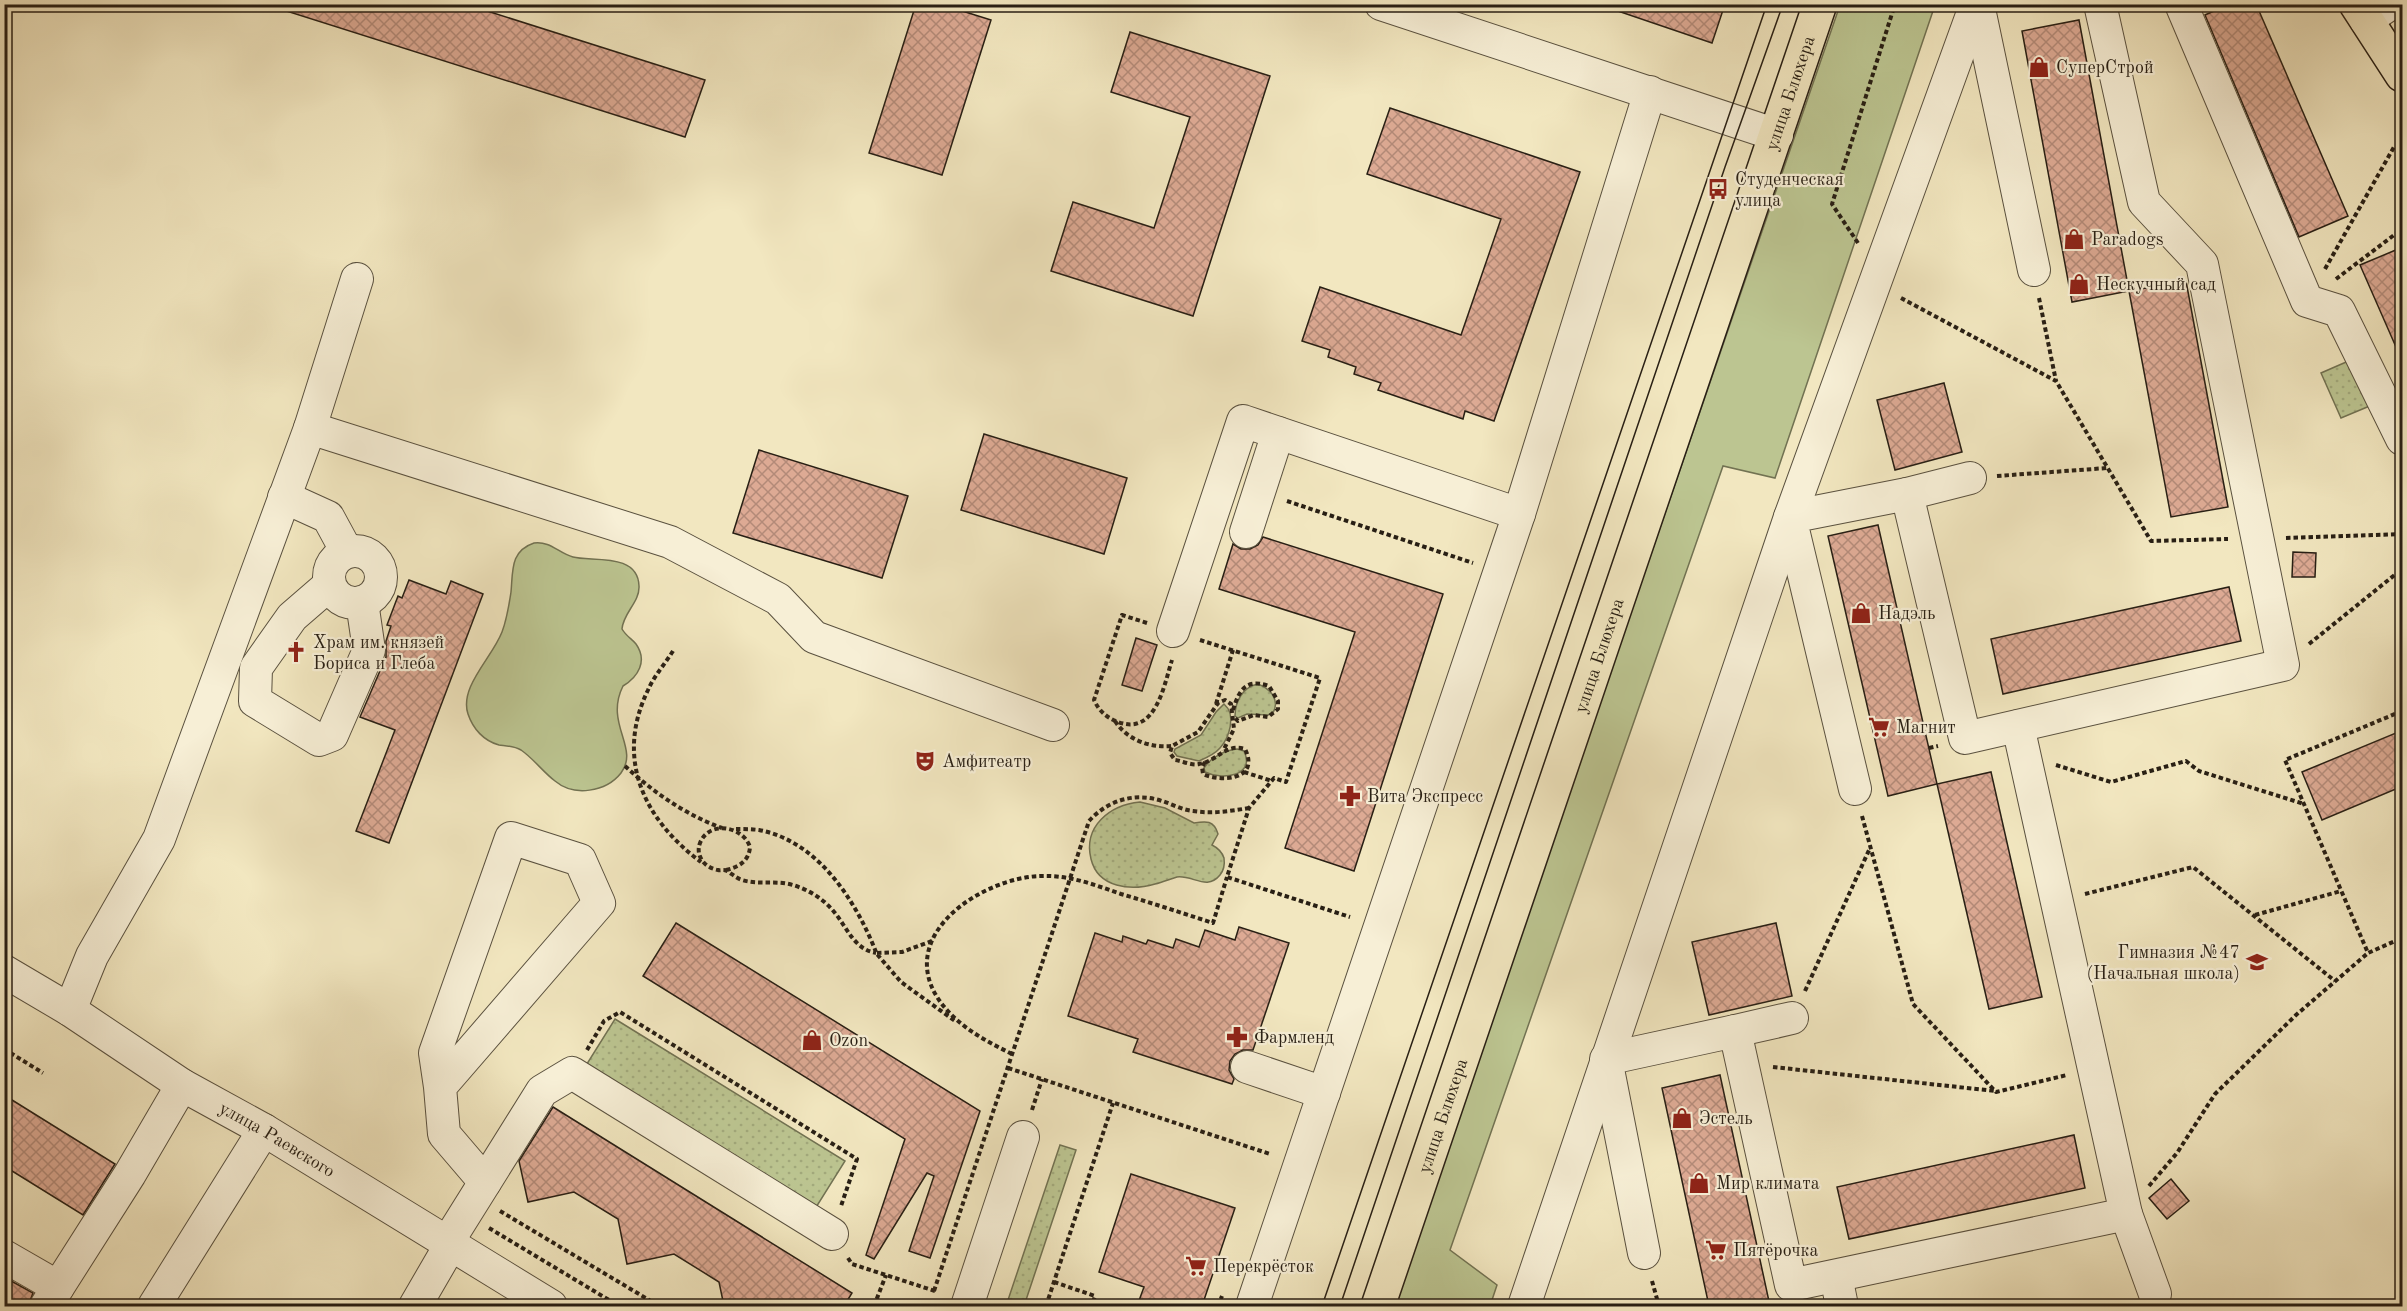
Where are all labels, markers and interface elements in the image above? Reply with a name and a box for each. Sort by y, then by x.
street label: улица Блюхера [1763,34,1819,153]
shop icon: СуперСтрой [2027,55,2051,79]
place label: СуперСтрой [2056,59,2154,77]
place label: Студенческая улица [1735,171,1844,210]
bus stop icon: Студенческая улица [1706,177,1730,201]
shop icon: Paradogs [2062,227,2086,251]
place label: Paradogs [2091,231,2164,249]
shop icon: Нескучный сад [2067,272,2091,296]
place label: Нескучный сад [2096,276,2216,294]
street label: улица Блюхера [1572,596,1628,715]
shop icon: Надэль [1849,601,1873,625]
place label: Надэль [1878,605,1935,623]
place label: Храм им. князей Бориса и Глеба [313,634,444,673]
church icon: Храм им. князей Бориса и Глеба [284,640,308,664]
supermarket icon: Магнит [1867,715,1891,739]
place label: Магнит [1896,719,1956,737]
theatre icon: Амфитеатр [913,749,937,773]
place label: Амфитеатр [942,753,1031,772]
pharmacy icon: Вита Экспресс [1338,784,1362,808]
place label: Вита Экспресс [1367,788,1483,806]
place label: Гимназия №47 (Начальная школа) [2086,944,2240,983]
school or university icon: Гимназия №47 (Начальная школа) [2245,950,2269,974]
pharmacy icon: Фармленд [1225,1025,1249,1049]
shop icon: Ozon [800,1028,824,1052]
place label: Фармленд [1254,1029,1334,1047]
place label: Ozon [829,1032,868,1050]
street label: улица Блюхера [1416,1056,1471,1176]
street label: улица Раевского [216,1099,338,1181]
shop icon: Эстель [1670,1106,1694,1130]
place label: Эстель [1699,1110,1753,1128]
shop icon: Мир климата [1687,1171,1711,1195]
place label: Мир климата [1716,1175,1820,1193]
supermarket icon: Пятёрочка [1704,1238,1728,1262]
place label: Пятёрочка [1733,1242,1819,1260]
supermarket icon: Перекрёсток [1184,1254,1208,1278]
place label: Перекрёсток [1213,1258,1314,1276]

